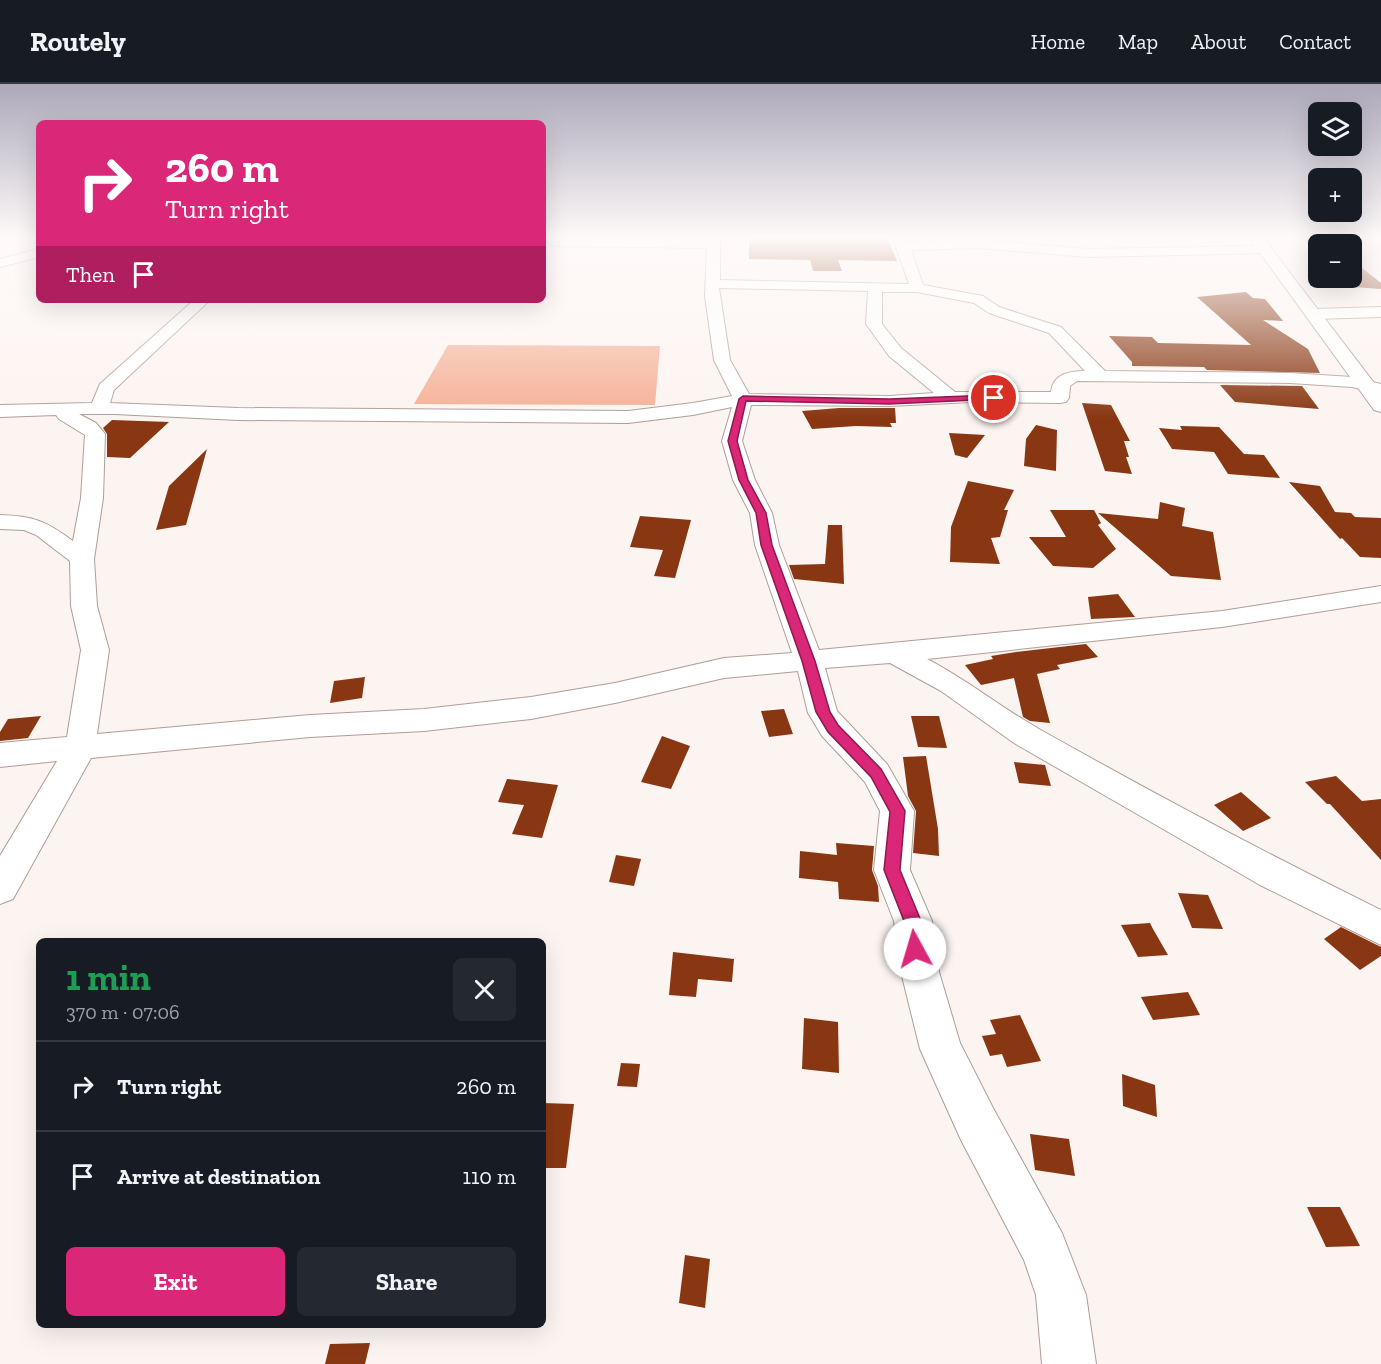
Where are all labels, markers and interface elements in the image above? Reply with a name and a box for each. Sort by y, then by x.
text: Routely [30,25,126,58]
text: Home [1031,29,1085,54]
text: Map [1118,29,1158,54]
text: About [1191,29,1246,54]
text: Contact [1279,29,1351,54]
map controls [1308,102,1362,288]
button: layers [1308,102,1362,156]
text: 260 m [165,142,279,193]
icon: right [66,144,144,222]
button: + [1308,168,1362,222]
text: Turn right [165,193,289,225]
button: − [1308,234,1362,288]
icon: arrive [127,258,160,291]
text: Then [66,261,115,288]
pin [968,372,1019,423]
icon: arrive [977,381,1010,414]
position arrow [883,917,947,981]
text: 1 min [66,956,151,999]
button: close [453,958,516,1021]
text: 370 m · 07:06 [66,1000,180,1024]
icon: right [66,1070,99,1103]
text: Turn right [117,1073,221,1100]
text: 260 m [456,1073,516,1100]
icon: arrive [66,1160,99,1193]
text: Arrive at destination [117,1163,320,1190]
text: 110 m [462,1163,516,1190]
button: Exit [66,1247,285,1316]
button: Share [297,1247,516,1316]

